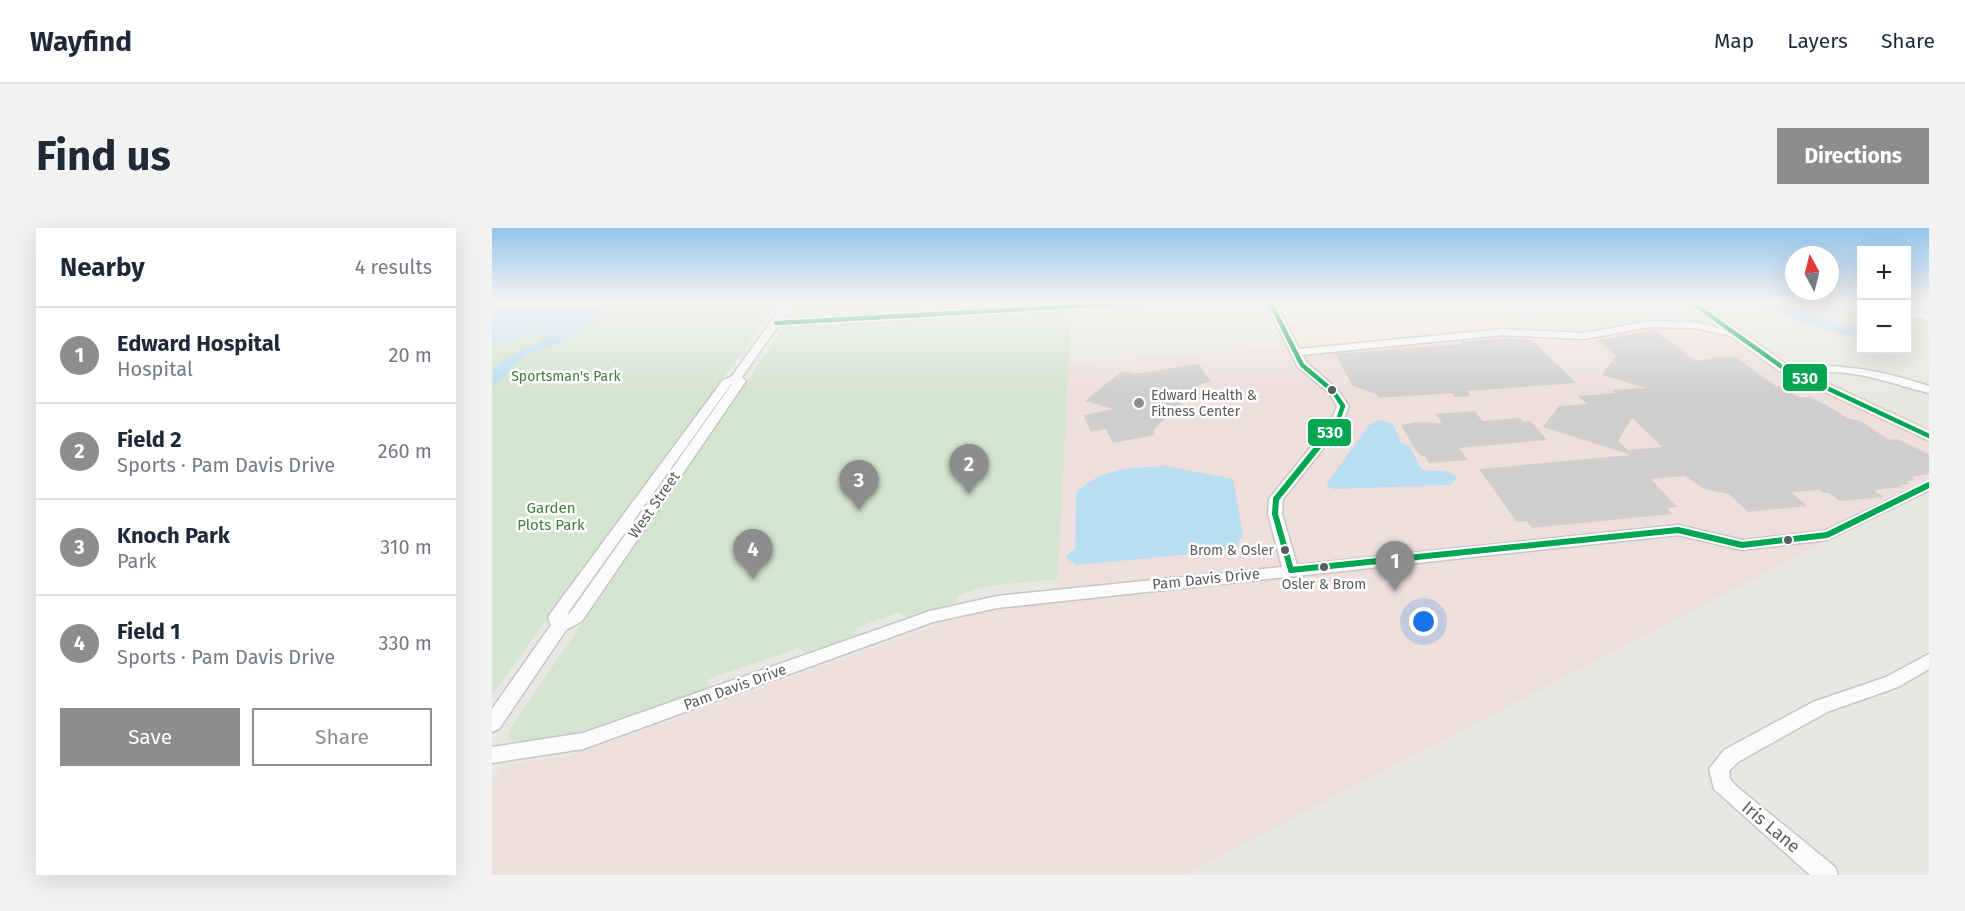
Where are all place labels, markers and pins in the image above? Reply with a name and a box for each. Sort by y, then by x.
unlabelled marker [1326,384,1338,396]
place label: Edward Health & Fitness Center [1151,387,1257,420]
marker: Edward Health & Fitness Center [1132,396,1146,410]
pin: 2 [950,444,988,494]
pin: 3 [840,460,878,510]
pin: 4 [734,530,772,579]
unlabelled marker [1782,534,1794,546]
place label: Brom & Osler [1189,542,1275,559]
pin: 1 [1376,542,1414,591]
marker: Brom & Osler [1279,544,1291,556]
marker: Osler & Brom [1318,561,1330,573]
place label: Osler & Brom [1282,576,1366,593]

